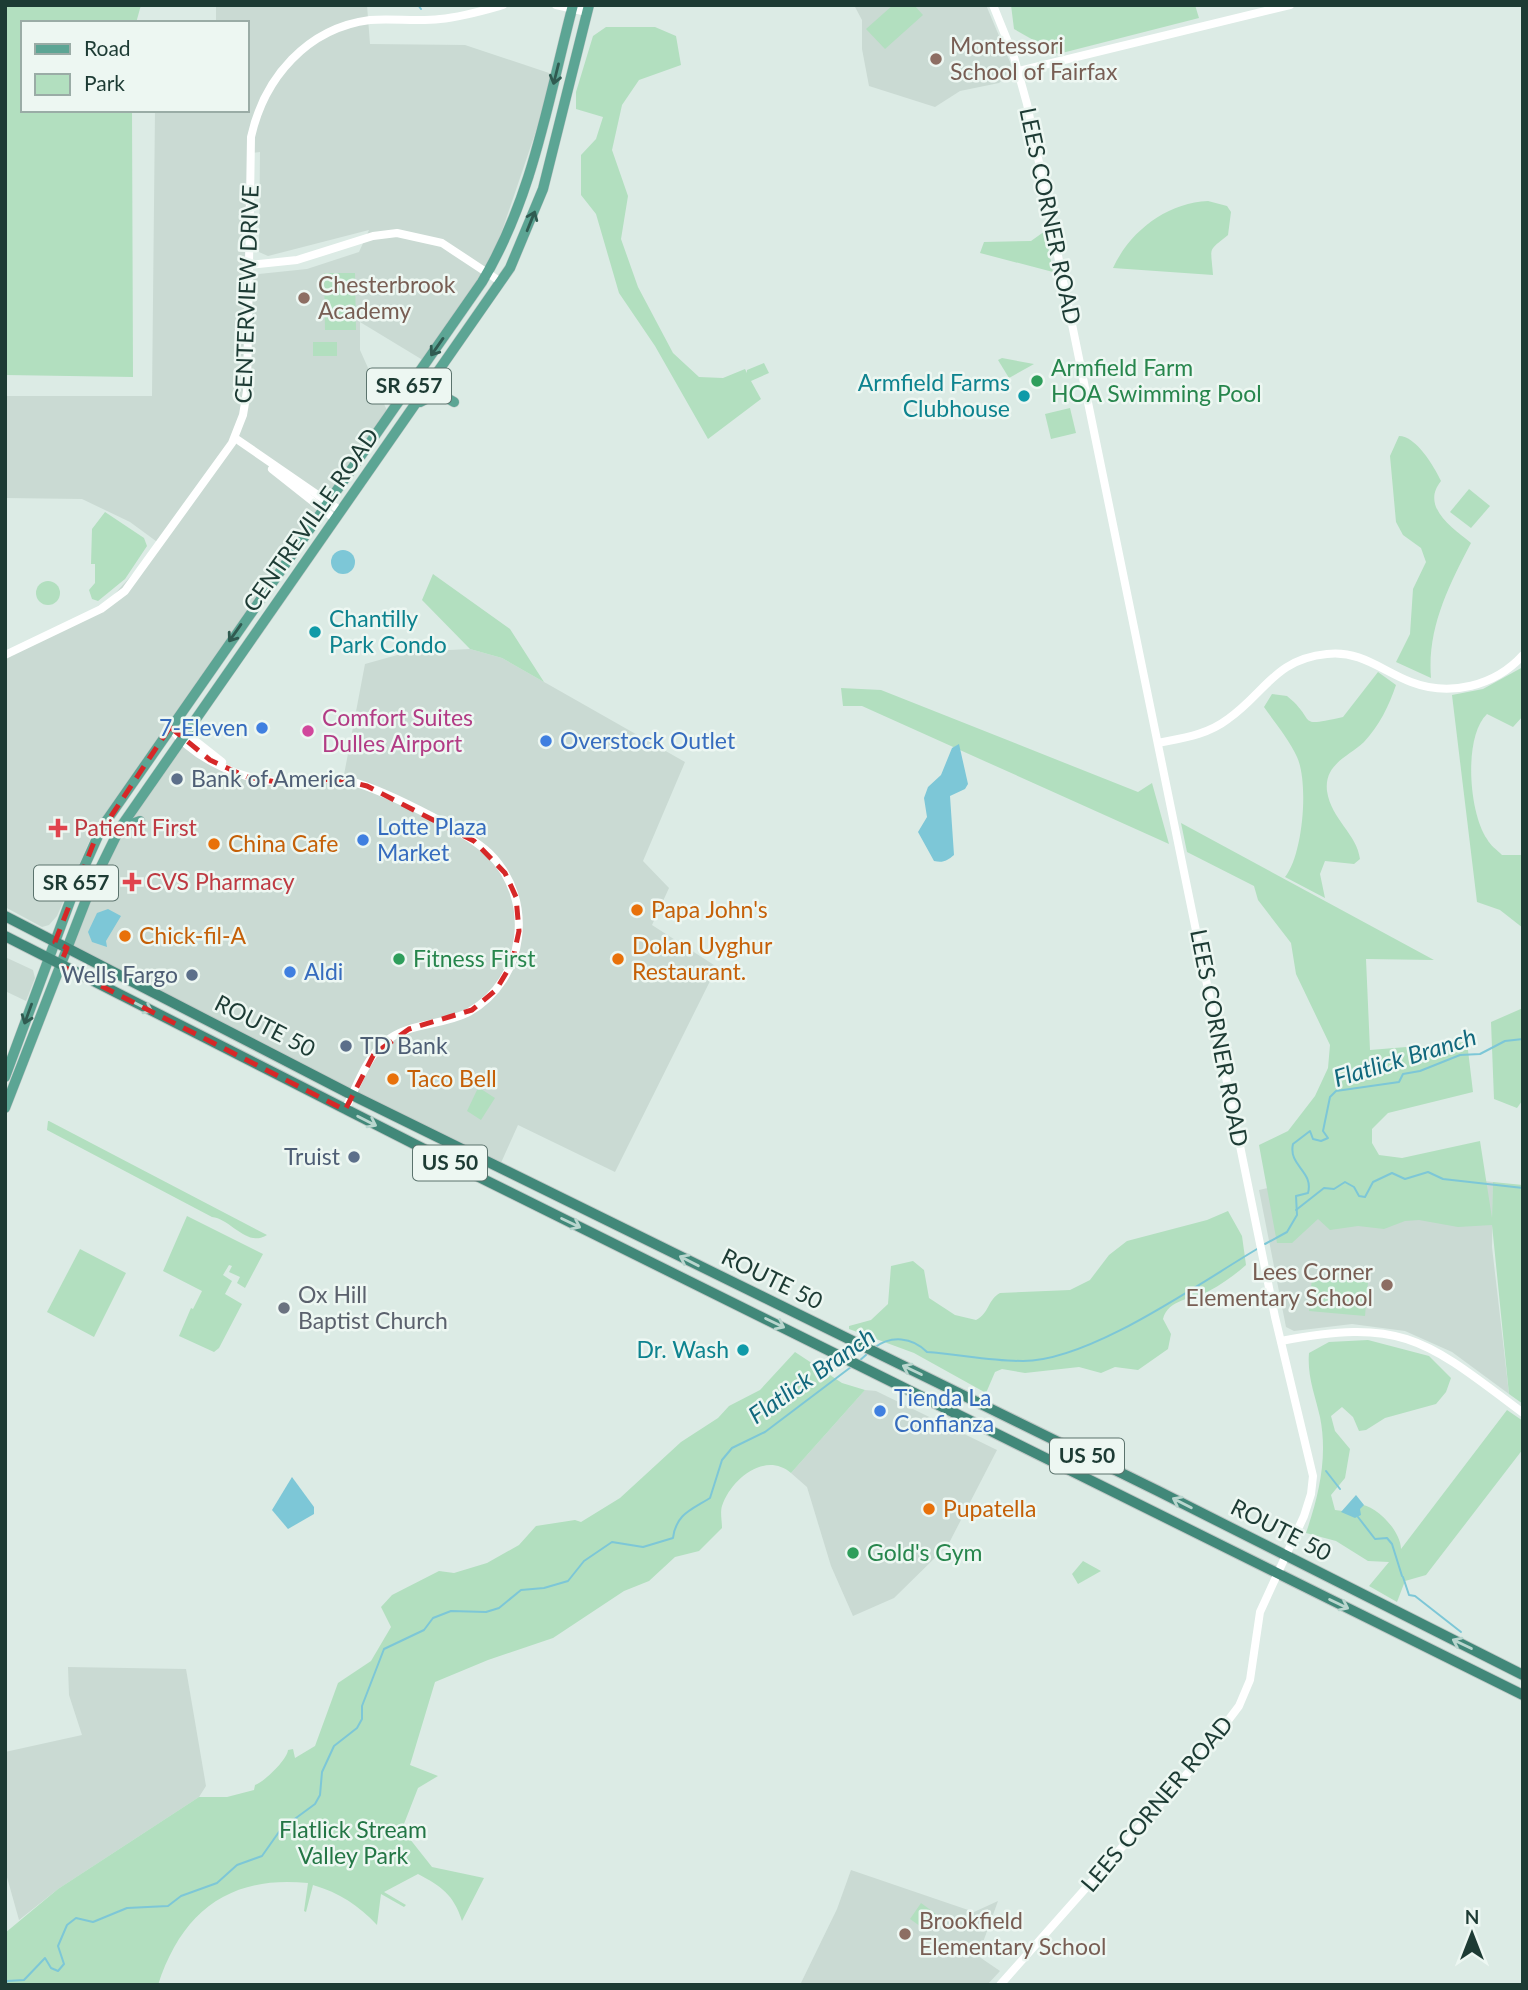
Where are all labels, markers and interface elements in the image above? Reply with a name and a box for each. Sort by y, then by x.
legend [21,21,248,112]
place label: Montessori School of Fairfax [950,31,1118,85]
text: Road [84,35,131,60]
marker: Montessori School of Fairfax [928,51,944,67]
one-way arrow [549,62,562,85]
text: Park [84,70,125,95]
street label: LEES CORNER ROAD [1014,105,1088,327]
street label: CENTERVIEW DRIVE [228,184,264,404]
one-way arrow [526,210,539,232]
place label: Chesterbrook Academy [318,270,456,324]
marker: Chesterbrook Academy [296,290,312,306]
one-way arrow [430,337,444,356]
place label: Armfield Farm HOA Swimming Pool [1051,353,1262,407]
road number: SR 657 [367,368,451,404]
place label: Armfield Farms Clubhouse [858,368,1010,422]
marker: Armfield Farm HOA Swimming Pool [1029,373,1045,389]
marker: Armfield Farms Clubhouse [1016,388,1032,404]
street label: CENTREVILLE ROAD [236,422,384,617]
place label: Chantilly Park Condo [329,604,447,658]
one-way arrow [228,623,242,642]
marker: Chantilly Park Condo [307,624,323,640]
place label: Comfort Suites Dulles Airport [322,703,473,757]
place label: 7-Eleven [159,713,248,741]
marker: 7-Eleven [254,720,270,736]
marker: Comfort Suites Dulles Airport [300,723,316,739]
place label: Overstock Outlet [560,726,736,754]
marker: Overstock Outlet [538,733,554,749]
place label: Bank of America [191,764,356,792]
marker: Bank of America [169,771,185,787]
place label: Lotte Plaza Market [377,812,487,866]
place label: Patient First [74,813,198,841]
marker: Patient First [48,818,68,838]
place label: China Cafe [228,829,338,857]
marker: Lotte Plaza Market [355,832,371,848]
marker: China Cafe [206,836,222,852]
road number: SR 657 [34,866,118,900]
place label: CVS Pharmacy [146,867,295,895]
marker: CVS Pharmacy [124,874,140,890]
place label: Papa John's [651,895,768,923]
marker: Papa John's [629,902,645,918]
place label: Chick-fil-A [139,921,247,949]
street label: LEES CORNER ROAD [1185,927,1255,1149]
marker: Chick-fil-A [117,928,133,944]
place label: Dolan Uyghur Restaurant. [632,931,773,985]
place label: Fitness First [413,944,536,972]
marker: Fitness First [391,951,407,967]
marker: Dolan Uyghur Restaurant. [610,951,626,967]
place label: Aldi [304,957,343,985]
place label: Wells Fargo [61,960,178,988]
marker: Aldi [282,964,298,980]
marker: Wells Fargo [184,967,200,983]
street label: ROUTE 50 [211,988,320,1062]
one-way arrow [132,1000,153,1014]
one-way arrow [21,1003,33,1025]
water label: Flatlick Branch [1330,1021,1479,1092]
place label: TD Bank [360,1031,448,1059]
marker: TD Bank [338,1038,354,1054]
place label: Taco Bell [407,1064,497,1092]
marker: Taco Bell [385,1071,401,1087]
one-way arrow [356,1115,377,1129]
place label: Truist [284,1142,341,1170]
road number: US 50 [413,1146,487,1180]
marker: Truist [346,1149,362,1165]
one-way arrow [560,1216,581,1230]
street label: ROUTE 50 [717,1242,828,1315]
one-way arrow [679,1254,700,1267]
place label: Lees Corner Elementary School [1186,1257,1374,1311]
marker: Lees Corner Elementary School [1379,1277,1395,1293]
place label: Ox Hill Baptist Church [298,1280,448,1334]
marker: Ox Hill Baptist Church [276,1300,292,1316]
one-way arrow [764,1317,785,1331]
water label: Flatlick Branch [742,1321,880,1429]
place label: Dr. Wash [637,1335,729,1363]
marker: Dr. Wash [735,1342,751,1358]
one-way arrow [902,1363,923,1377]
place label: Tienda La Confianza [894,1383,994,1437]
marker: Tienda La Confianza [872,1403,888,1419]
road number: US 50 [1050,1438,1124,1474]
street label: ROUTE 50 [1227,1492,1336,1566]
place label: Pupatella [943,1494,1036,1522]
one-way arrow [1172,1495,1193,1509]
marker: Pupatella [921,1501,937,1517]
place label: Gold's Gym [867,1538,983,1566]
marker: Gold's Gym [845,1545,861,1561]
one-way arrow [1328,1597,1349,1611]
one-way arrow [1452,1637,1473,1651]
street label: LEES CORNER ROAD [1074,1710,1238,1897]
park label: Flatlick Stream Valley Park [279,1815,427,1869]
north arrow [1437,1899,1507,1969]
text: N [1465,1905,1479,1928]
place label: Brookfield Elementary School [919,1906,1106,1960]
marker: Brookfield Elementary School [897,1926,913,1942]

